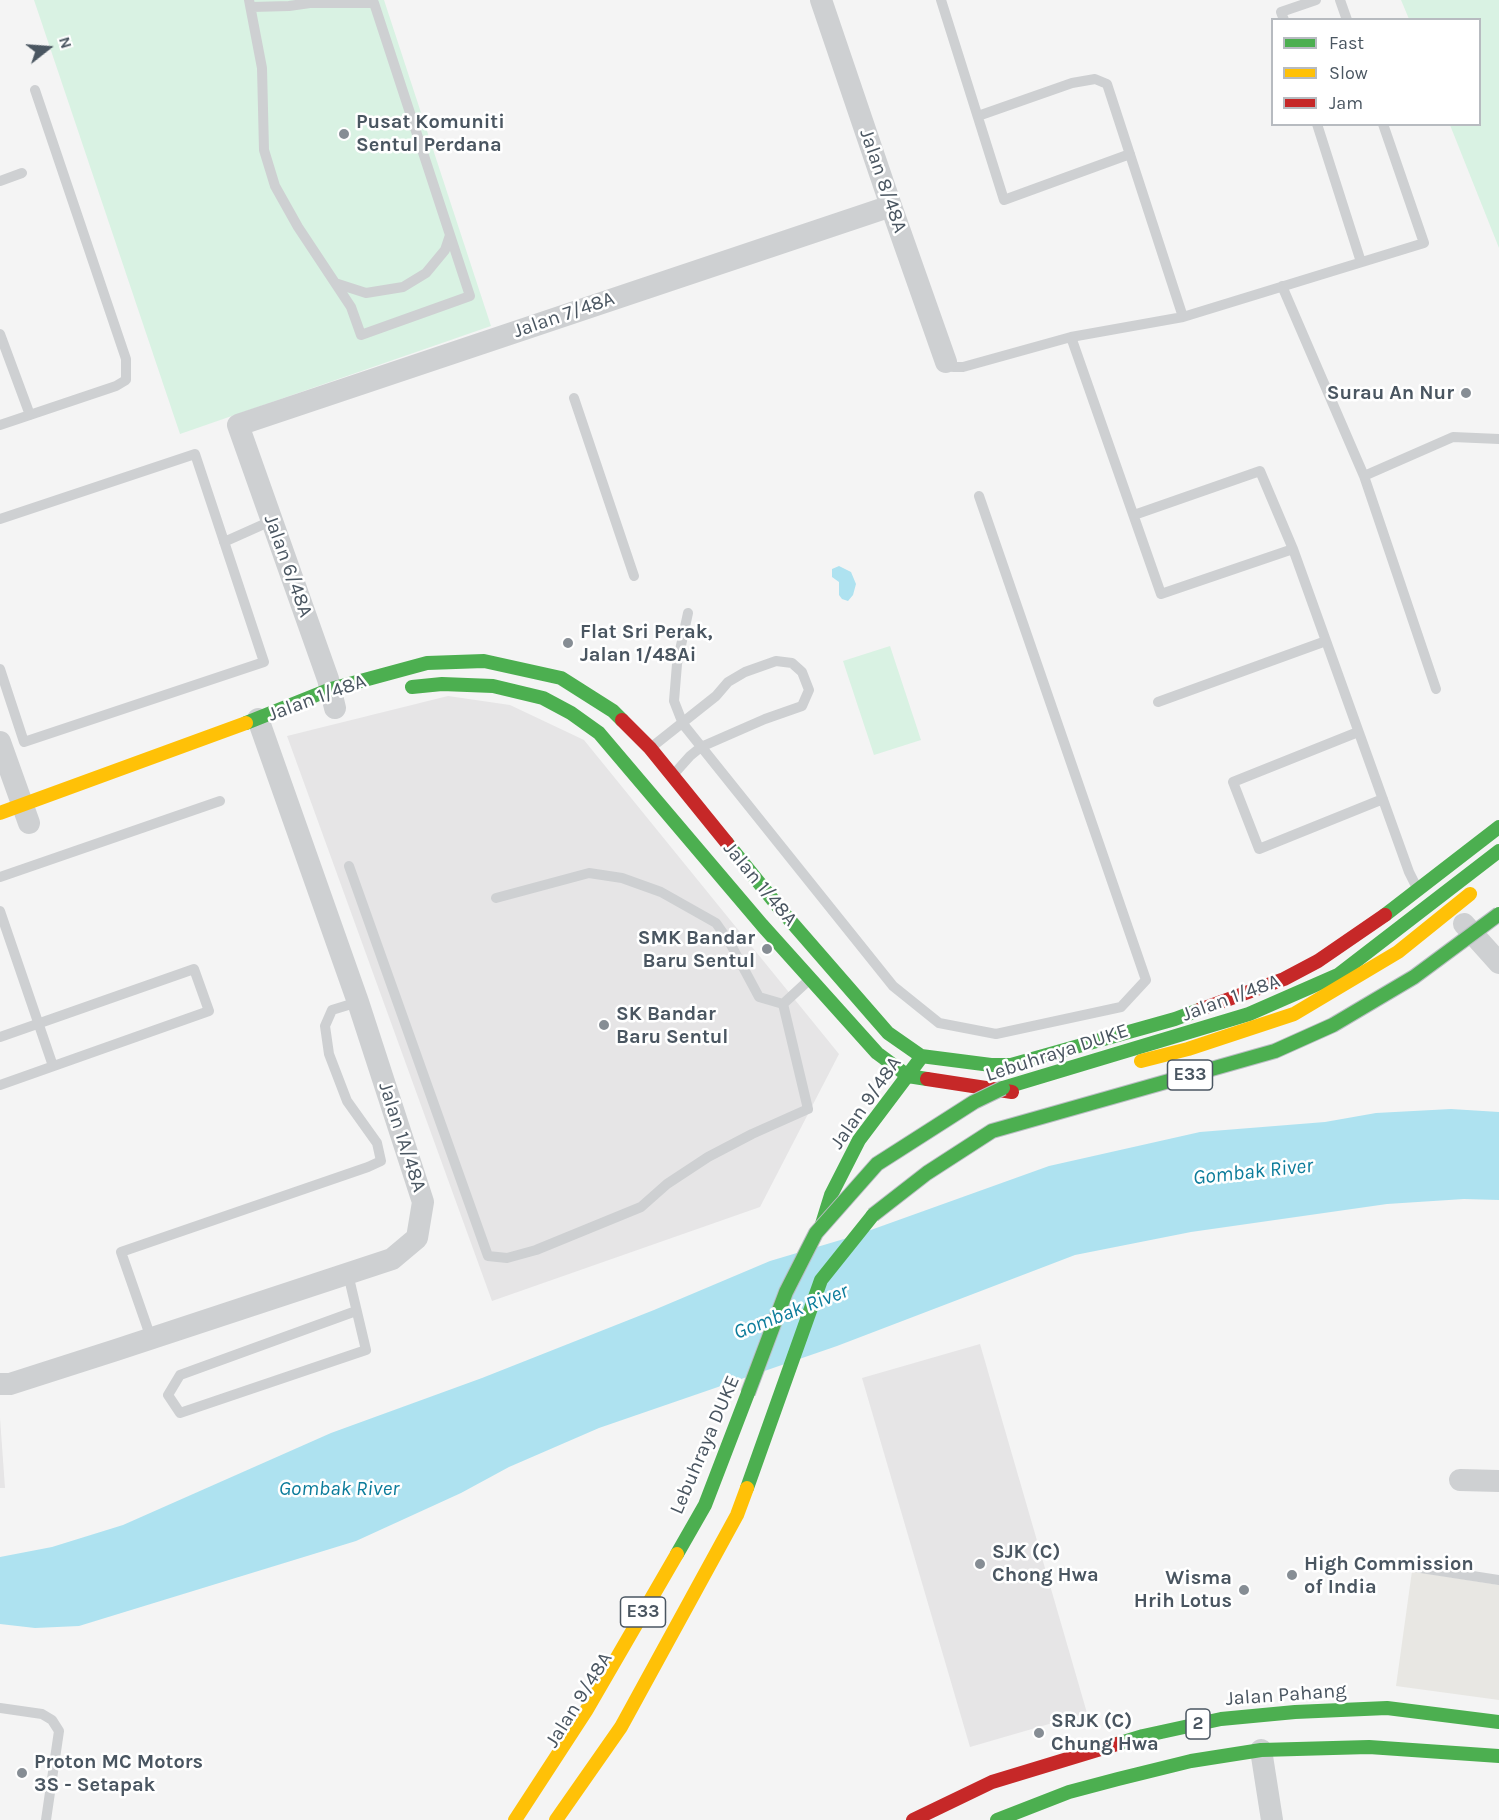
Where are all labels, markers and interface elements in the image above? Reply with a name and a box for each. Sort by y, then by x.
north arrow [18,18,78,78]
legend [1271,18,1481,126]
text: Fast [1329,32,1364,54]
text: N [55,34,76,51]
text: Slow [1329,62,1368,84]
text: Jam [1329,92,1363,114]
place label: Pusat Komuniti Sentul Perdana [356,110,505,157]
street label: Jalan 8/48A [854,126,912,236]
marker: Pusat Komuniti Sentul Perdana [337,127,351,141]
street label: Jalan 7/48A [510,286,618,344]
place label: Surau An Nur [1327,381,1454,405]
marker: Surau An Nur [1459,386,1473,400]
street label: Jalan 6/48A [258,511,318,621]
place label: Flat Sri Perak, Jalan 1/48Ai [580,620,713,667]
marker: Flat Sri Perak, Jalan 1/48Ai [561,636,575,650]
street label: Jalan 1/48A [265,669,369,727]
street label: Jalan 1/48A [718,837,802,931]
place label: SMK Bandar Baru Sentul [638,926,755,973]
marker: SMK Bandar Baru Sentul [760,942,774,956]
street label: Jalan 1/48A [1179,969,1283,1027]
place label: SK Bandar Baru Sentul [616,1002,728,1049]
marker: SK Bandar Baru Sentul [597,1018,611,1032]
street label: Lebuhraya DUKE [983,1019,1131,1087]
street label: Jalan 9/48A [825,1052,907,1154]
road number: E33 [1168,1060,1212,1090]
street label: Jalan 1A/48A [373,1079,431,1195]
water label: Gombak River [1192,1153,1314,1191]
water label: Gombak River [730,1279,852,1345]
street label: Lebuhraya DUKE [665,1372,745,1518]
water label: Gombak River [279,1476,399,1502]
place label: SJK (C) Chong Hwa [992,1540,1099,1587]
place label: High Commission of India [1304,1552,1474,1599]
marker: SJK (C) Chong Hwa [973,1557,987,1571]
place label: Wisma Hrih Lotus [1134,1566,1232,1613]
marker: High Commission of India [1285,1568,1299,1582]
marker: Wisma Hrih Lotus [1237,1583,1251,1597]
road number: E33 [620,1597,666,1627]
street label: Jalan 9/48A [540,1648,618,1752]
street label: Jalan Pahang [1225,1679,1347,1711]
place label: SRJK (C) Chung Hwa [1051,1709,1159,1756]
road number: 2 [1186,1709,1210,1739]
marker: SRJK (C) Chung Hwa [1032,1726,1046,1740]
place label: Proton MC Motors 3S - Setapak [34,1750,203,1797]
marker: Proton MC Motors 3S - Setapak [15,1766,29,1780]

